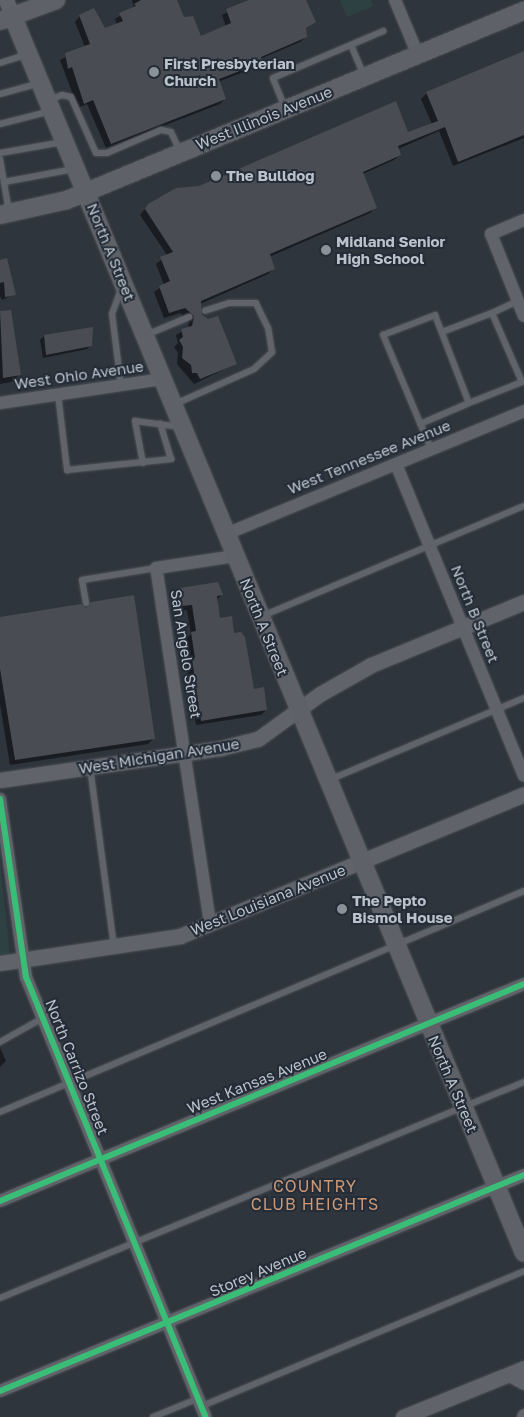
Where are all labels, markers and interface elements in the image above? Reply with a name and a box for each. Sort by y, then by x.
place label: First Presbyterian Church [164,54,295,89]
marker: First Presbyterian Church [148,66,160,78]
street label: West Illinois Avenue [193,82,335,154]
place label: The Bulldog [226,167,314,185]
marker: The Bulldog [210,170,222,182]
street label: North A Street [83,201,139,303]
place label: Midland Senior High School [336,232,445,267]
marker: Midland Senior High School [320,244,332,256]
street label: West Ohio Avenue [13,357,145,393]
street label: West Tennessee Avenue [285,416,453,498]
street label: North B Street [447,563,503,665]
street label: North A Street [236,576,292,678]
street label: San Angelo Street [167,588,205,720]
street label: West Michigan Avenue [78,734,240,778]
street label: West Louisiana Avenue [188,861,348,939]
place label: The Pepto Bismol House [352,891,453,926]
marker: The Pepto Bismol House [336,903,348,915]
street label: North Carrizo Street [42,997,112,1137]
street label: North A Street [424,1033,482,1135]
street label: West Kansas Avenue [184,1045,330,1117]
district label: COUNTRY CLUB HEIGHTS [249,1176,381,1214]
street label: Storey Avenue [207,1243,309,1301]

